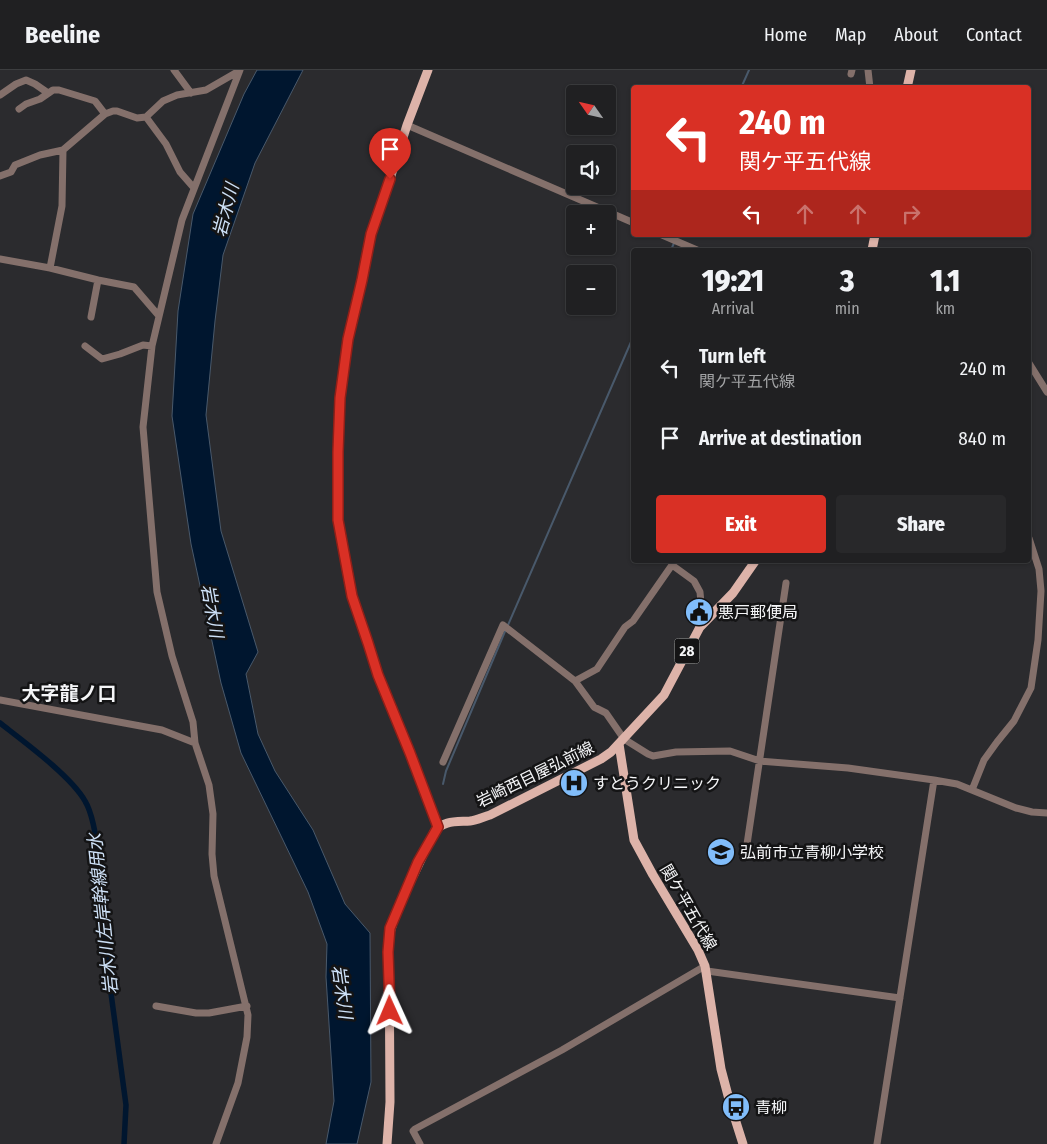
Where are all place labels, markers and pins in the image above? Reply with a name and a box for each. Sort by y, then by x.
pin [369,128,411,179]
public building icon: 悪戸郵便局 [684,597,714,627]
place label: 悪戸郵便局 [718,603,798,622]
hospital icon: すとうクリニック [559,768,589,798]
place label: すとうクリニック [593,774,721,793]
school or university icon: 弘前市立青柳小学校 [706,837,736,867]
place label: 弘前市立青柳小学校 [740,843,884,862]
bus stop icon: 青柳 [721,1092,751,1122]
place label: 青柳 [755,1098,787,1117]

